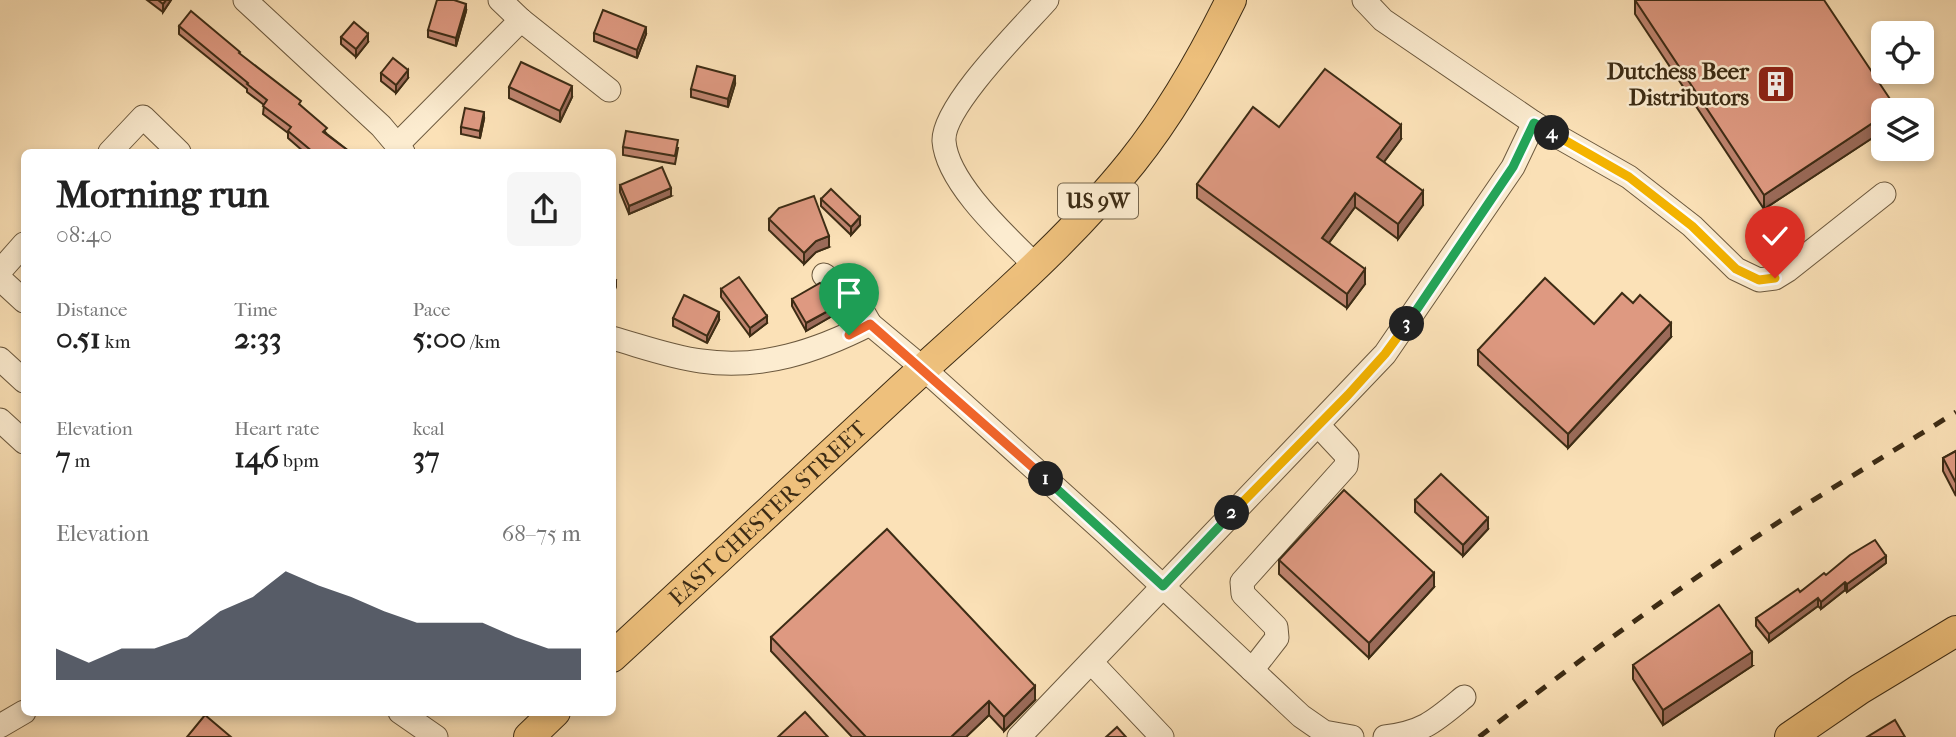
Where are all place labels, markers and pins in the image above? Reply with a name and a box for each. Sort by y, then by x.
place label: Dutchess Beer Distributors [1607,58,1750,111]
building icon: Dutchess Beer Distributors [1755,63,1797,105]
pin: 4 [1534,116,1570,150]
pin [1745,206,1805,278]
pin [819,263,879,335]
pin: 3 [1390,306,1424,342]
pin: 1 [1028,462,1064,496]
pin: 2 [1214,496,1250,530]

